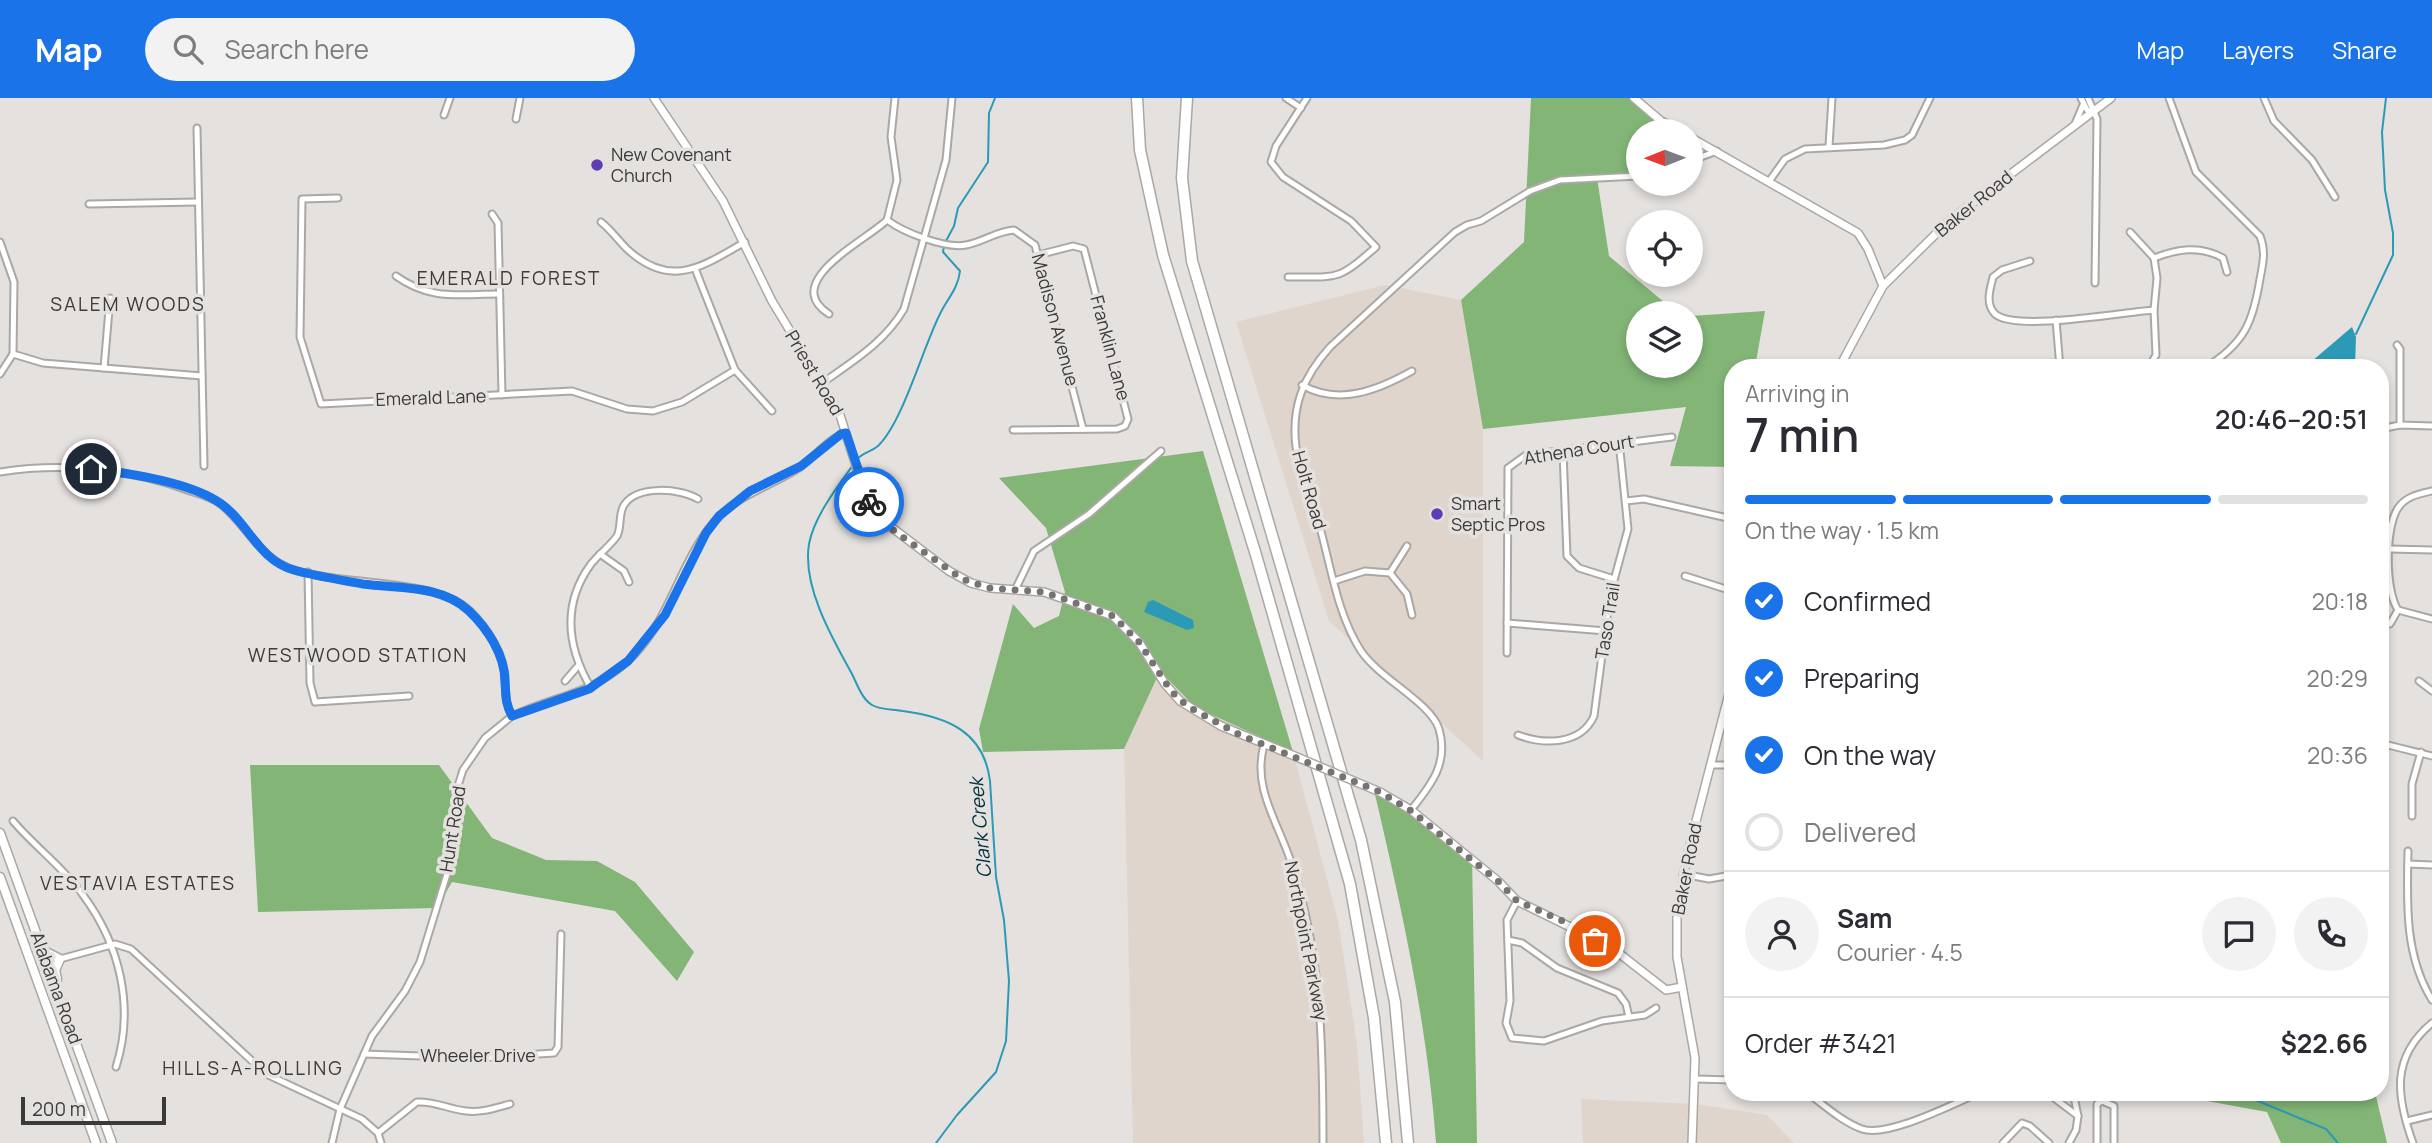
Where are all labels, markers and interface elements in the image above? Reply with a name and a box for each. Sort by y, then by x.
search box [145,18,635,81]
text: Map [35,27,103,72]
icon: search [169,30,207,68]
text: Search here [225,31,369,67]
text: Map [2137,33,2184,66]
text: Layers [2222,33,2294,66]
text: Share [2332,33,2397,66]
north arrow [1626,119,1703,196]
map controls [1626,119,1703,378]
place label: New Covenant Church [611,142,732,187]
marker: New Covenant Church [589,157,605,173]
street label: Baker Road [1930,165,2017,242]
button: locate [1626,210,1703,287]
street label: Madison Avenue [1027,251,1085,389]
district label: EMERALD FOREST [417,265,601,291]
district label: SALEM WOODS [50,291,206,317]
street label: Franklin Lane [1085,293,1137,403]
button: layers [1626,301,1703,378]
street label: Priest Road [780,326,850,419]
text: Arriving in [1745,377,1850,409]
street label: Emerald Lane [375,383,487,411]
text: 20:46–20:51 [2215,401,2368,437]
text: 7 min [1745,403,1859,466]
street label: Athena Court [1522,428,1636,470]
pin [61,439,121,499]
street label: Holt Road [1287,448,1333,532]
icon: home [72,450,110,488]
courier [834,467,904,537]
icon: bike [850,483,888,521]
place label: Smart Septic Pros [1451,491,1545,536]
marker: Smart Septic Pros [1429,506,1445,522]
text: On the way · 1.5 km [1745,514,1939,546]
street label: Taso Trail [1589,581,1625,661]
icon: check [1745,582,1783,620]
text: Confirmed [1804,583,1931,619]
text: 20:18 [2312,585,2368,617]
district label: WESTWOOD STATION [248,642,468,668]
icon: check [1745,659,1783,697]
text: Preparing [1804,660,1920,696]
text: 20:29 [2307,662,2368,694]
icon: check [1745,736,1783,774]
text: On the way [1804,737,1936,773]
text: 20:36 [2307,739,2368,771]
water label: Clark Creek [962,774,997,879]
street label: Hunt Road [433,784,471,874]
text: Delivered [1804,814,1916,850]
street label: Baker Road [1665,821,1707,917]
street label: Northpoint Parkway [1280,859,1334,1023]
district label: VESTAVIA ESTATES [40,870,236,896]
button: person [1745,897,1819,971]
button: chat [2202,897,2276,971]
button: phone [2294,897,2368,971]
text: Sam [1837,900,1892,936]
pin [1565,911,1625,971]
icon: bag [1576,922,1614,960]
street label: Alabama Road [26,928,88,1047]
text: Courier · 4.5 [1837,936,1963,968]
text: Order #3421 [1745,1025,1897,1061]
text: $22.66 [2280,1025,2368,1061]
street label: Wheeler Drive [420,1043,536,1067]
district label: HILLS-A-ROLLING [162,1055,344,1081]
scale bar [21,1094,166,1126]
text: 200 m [32,1096,86,1122]

